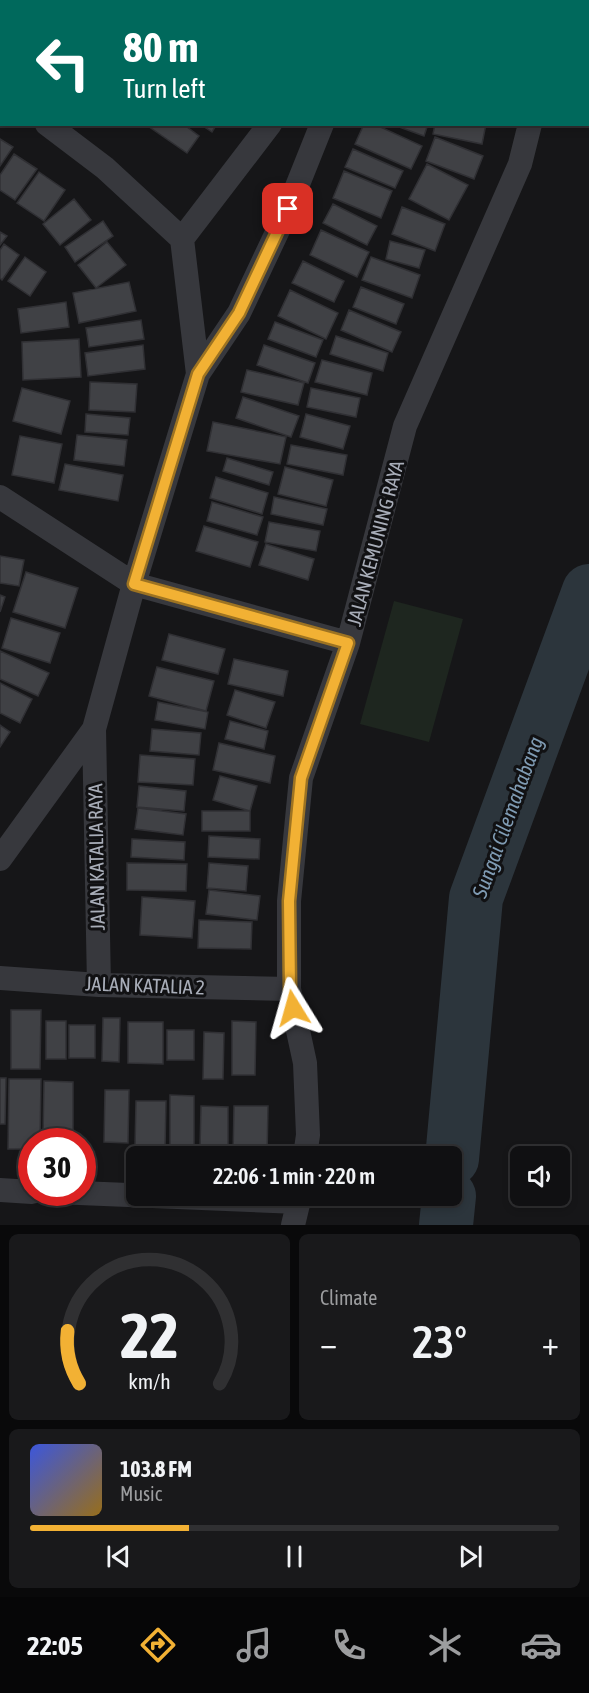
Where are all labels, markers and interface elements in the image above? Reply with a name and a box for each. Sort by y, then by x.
text: 80 m [123,23,198,71]
icon: left [24,24,102,102]
text: Turn left [123,73,206,104]
pin [262,183,313,234]
icon: arrive [271,192,304,225]
street label: JALAN KEMUNING RAYA [342,458,408,628]
water label: Sungai Cilemahabang [466,733,547,902]
street label: JALAN KATALIA RAYA [83,783,109,931]
street label: JALAN KATALIA 2 [85,971,205,999]
position arrow [261,976,325,1040]
speed limit sign: 30 [18,1128,96,1206]
map controls [510,1146,570,1206]
button: sound [510,1146,570,1206]
text: 22:06 · 1 min · 220 m [213,1163,375,1189]
text: Climate [320,1286,377,1309]
text: 22 [120,1300,179,1371]
text: 23° [412,1316,467,1368]
text: − [320,1324,337,1362]
text: + [542,1324,559,1362]
text: km/h [128,1369,171,1394]
text: 103.8 FM [120,1456,192,1482]
text: Music [120,1482,162,1505]
icon: previous [102,1540,135,1573]
icon: pause [278,1540,311,1573]
icon: next [454,1540,487,1573]
icon: directions [137,1624,179,1666]
icon: music [233,1624,275,1666]
icon: phone [328,1624,370,1666]
icon: climate [424,1624,466,1666]
icon: car [520,1624,562,1666]
text: 22:05 [27,1630,83,1661]

